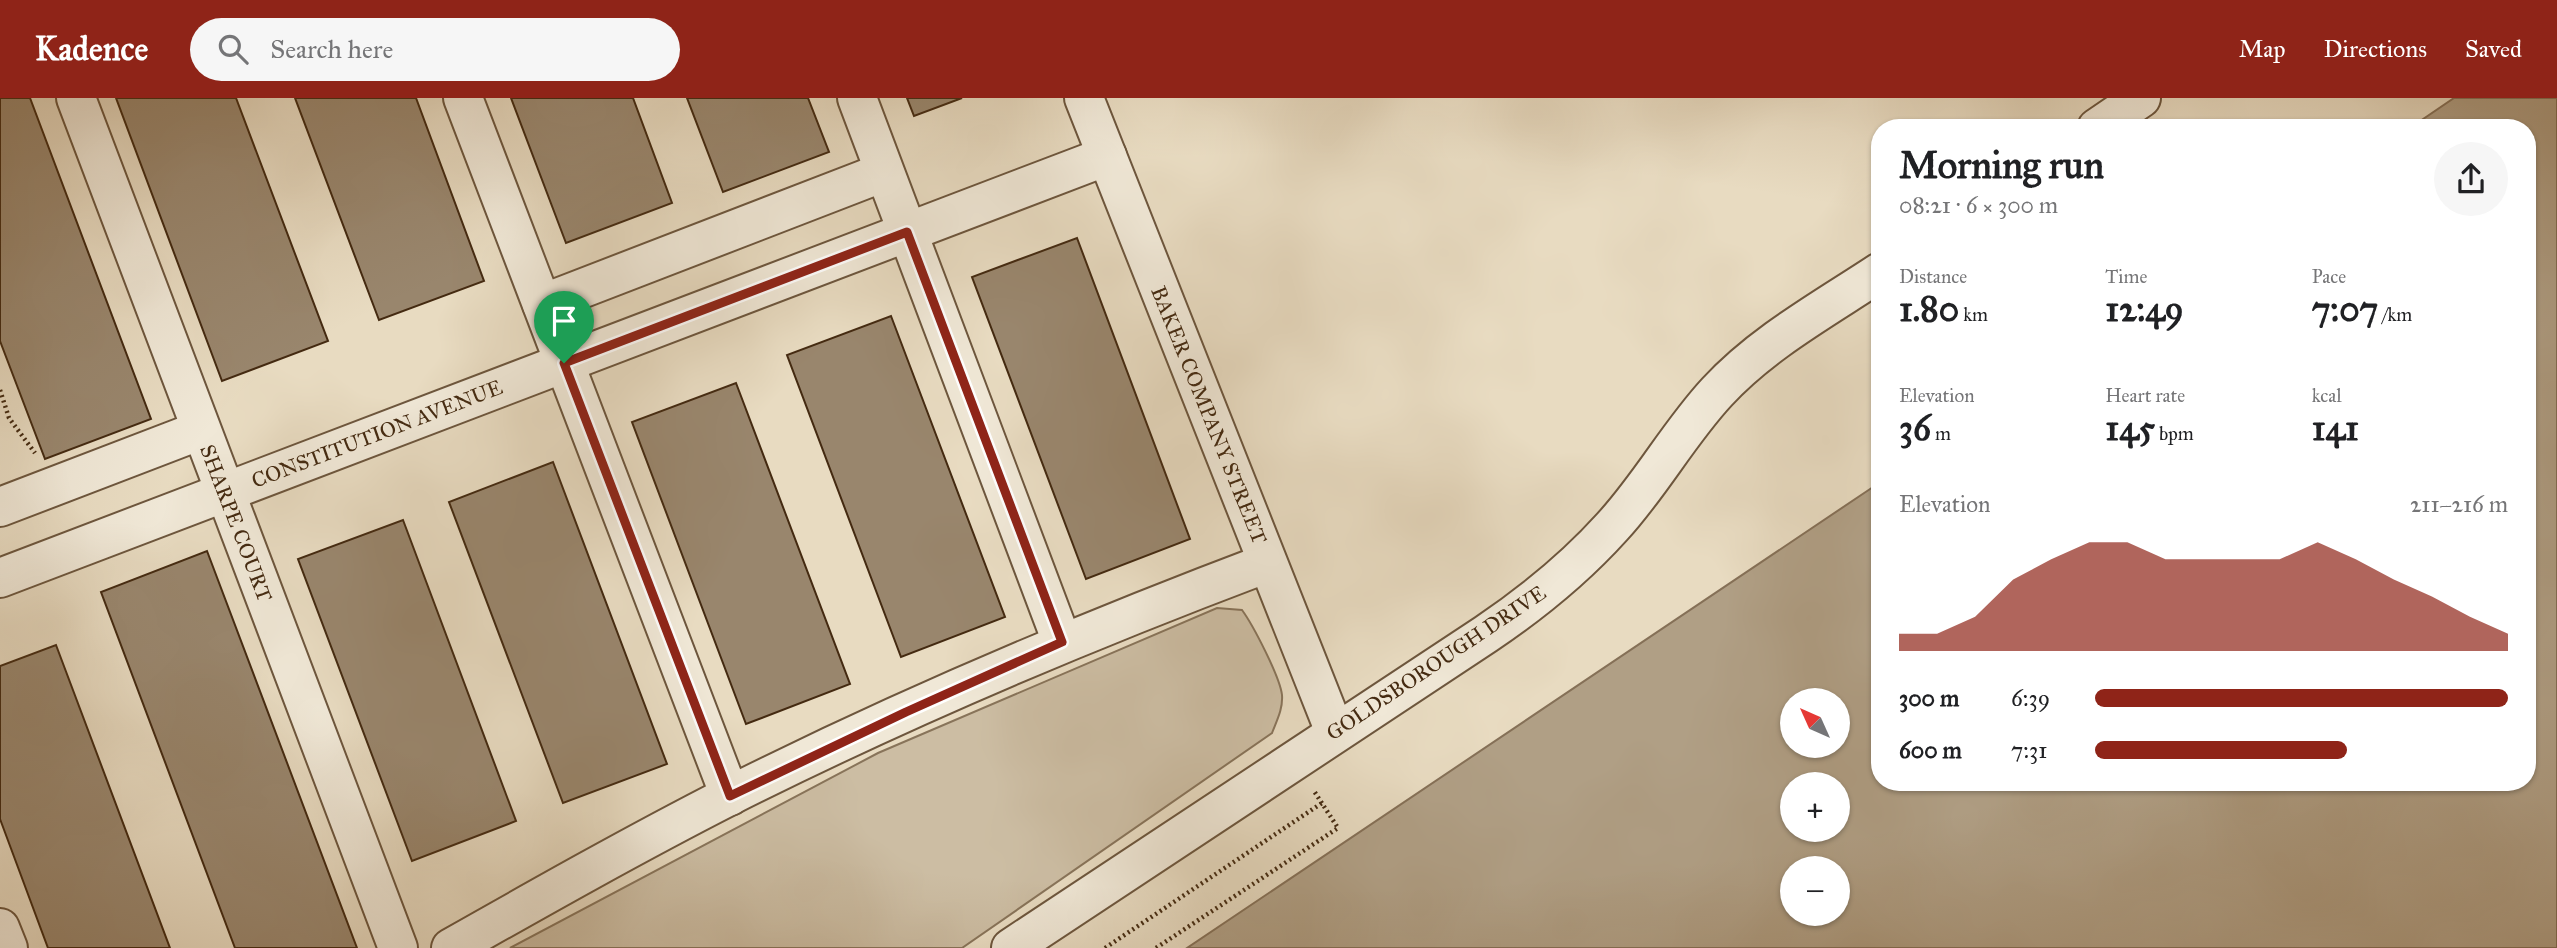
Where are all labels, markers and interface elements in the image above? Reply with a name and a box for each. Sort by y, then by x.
search box [190,18,680,81]
text: Kadence [35,29,148,69]
icon: search [214,30,252,68]
text: Search here [270,33,393,65]
text: Map [2239,34,2286,64]
text: Directions [2324,34,2427,64]
text: Saved [2465,34,2522,64]
text: Morning run [1899,142,2104,188]
button: share [2434,142,2508,216]
text: 08:21 · 6 × 300 m [1899,191,2058,219]
text: Distance [1899,265,1967,288]
text: Time [2105,265,2147,288]
text: Pace [2312,265,2346,288]
street label: BAKER COMPANY STREET [1145,282,1273,548]
text: 1.80 [1899,288,1959,331]
text: 12:49 [2105,288,2184,331]
text: 7:07 [2312,288,2378,331]
pin [534,291,594,363]
icon: arrive [545,302,583,340]
text: km [1959,303,1988,326]
text: /km [2378,303,2412,326]
street label: CONSTITUTION AVENUE [248,374,506,494]
text: Elevation [1899,384,1974,407]
text: Heart rate [2105,384,2185,407]
text: kcal [2312,384,2342,407]
text: 36 [1899,407,1931,450]
text: 145 [2105,407,2155,450]
text: 141 [2312,407,2359,450]
text: m [1931,422,1951,445]
text: bpm [2155,422,2194,445]
street label: SHARPE COURT [194,441,278,605]
text: Elevation [1899,490,1990,518]
text: 211–216 m [2410,490,2508,518]
street label: GOLDSBOROUGH DRIVE [1321,580,1551,746]
text: 300 m [1899,684,1959,712]
text: 6:39 [2011,684,2050,712]
north arrow [1780,688,1850,758]
map controls [1780,688,1850,926]
text: 600 m [1899,736,1962,764]
text: 7:31 [2011,736,2047,764]
button: + [1780,772,1850,842]
button: − [1780,856,1850,926]

